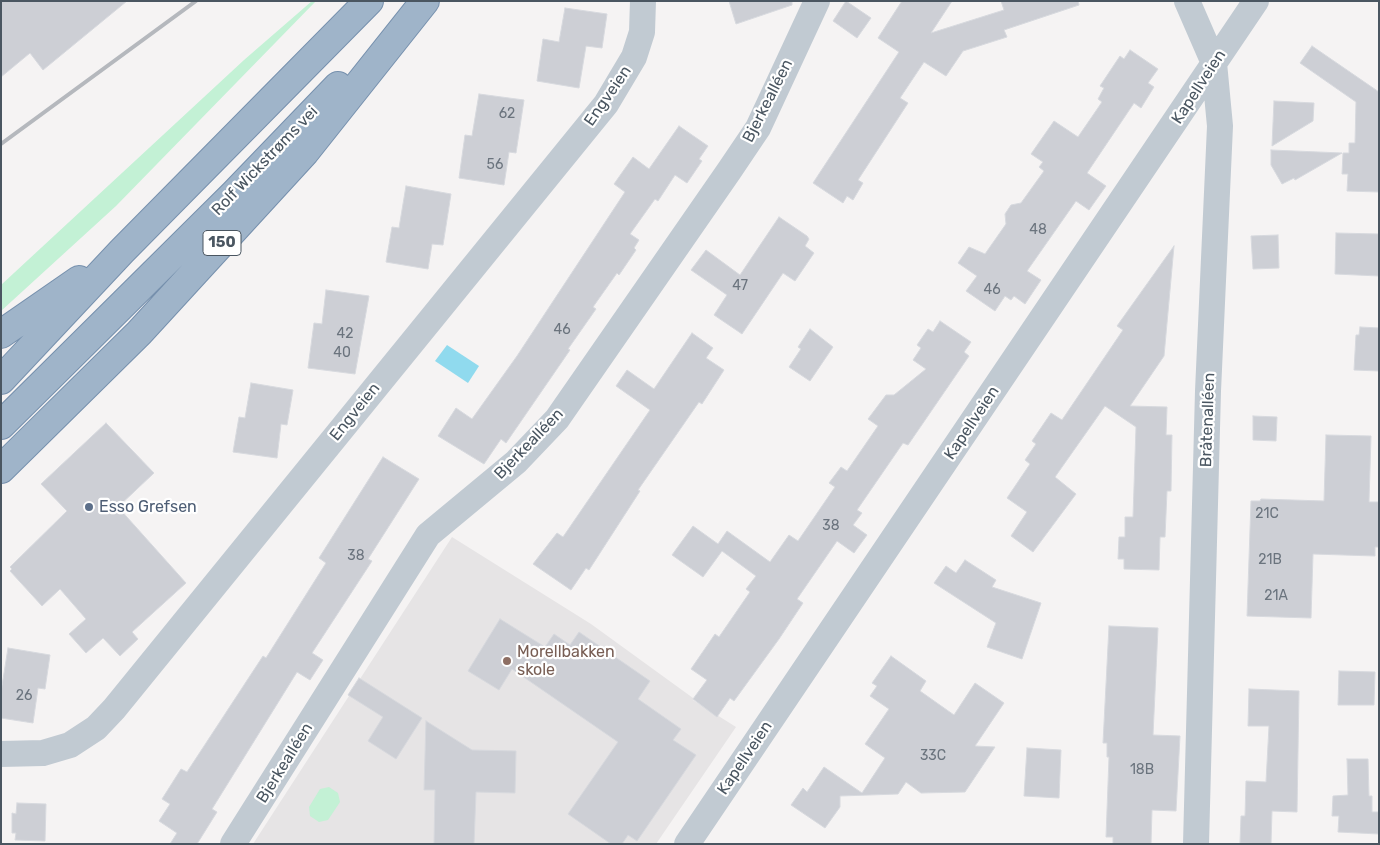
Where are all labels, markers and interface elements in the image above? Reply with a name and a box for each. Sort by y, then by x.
street label: Kapellveien [1168,46,1230,128]
street label: Bjerkealléen [739,56,797,146]
street label: Engveien [580,62,636,130]
street label: Rolf Wickstrøms vei [208,102,322,220]
house number: 62 [499,106,515,122]
house number: 56 [487,157,503,173]
house number: 48 [1029,222,1047,238]
road number: 150 [203,230,241,256]
house number: 47 [732,278,748,294]
house number: 46 [983,282,1001,298]
house number: 46 [553,322,571,338]
house number: 42 [337,326,353,342]
house number: 40 [333,345,351,361]
street label: Bråtenalléen [1197,372,1219,468]
street label: Engveien [326,379,384,445]
street label: Kapellveien [940,383,1004,463]
street label: Bjerkealléen [491,405,567,483]
place label: Esso Grefsen [99,497,197,517]
marker: Esso Grefsen [83,501,95,513]
house number: 21C [1255,506,1279,522]
house number: 38 [822,518,840,534]
house number: 38 [347,548,365,564]
house number: 21B [1258,552,1282,568]
house number: 21A [1264,588,1288,604]
place label: Morellbakken skole [517,642,615,680]
marker: Morellbakken skole [501,655,513,667]
house number: 26 [16,688,32,704]
street label: Kapellveien [713,718,777,798]
street label: Bjerkealléen [253,719,317,807]
house number: 33C [920,748,946,764]
house number: 18B [1130,762,1154,778]

